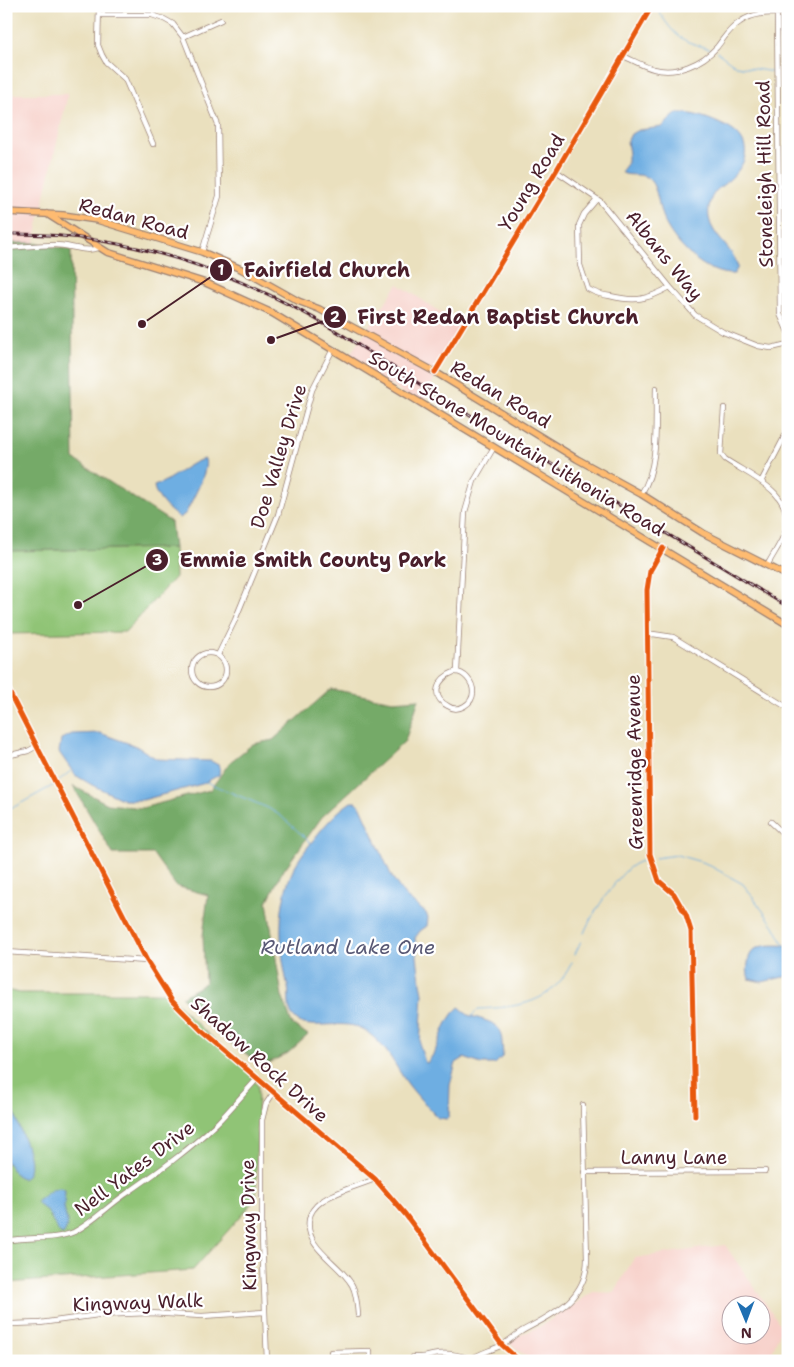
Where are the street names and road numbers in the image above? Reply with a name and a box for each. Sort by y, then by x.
street label: Stoneleigh Hill Road [750,80,779,268]
street label: Young Road [493,129,570,236]
street label: Redan Road [76,192,192,245]
street label: Albans Way [620,205,709,306]
street label: South Stone Mountain Lithonia Road [364,345,669,542]
street label: Redan Road [446,355,556,434]
street label: Doe Valley Drive [245,381,312,531]
street label: Greenridge Avenue [620,674,649,850]
street label: Shadow Rock Drive [185,991,334,1128]
street label: Nell Yates Drive [69,1115,199,1222]
street label: Lanny Lane [621,1145,727,1170]
street label: Kingway Drive [235,1159,262,1291]
street label: Kingway Walk [72,1288,204,1317]

